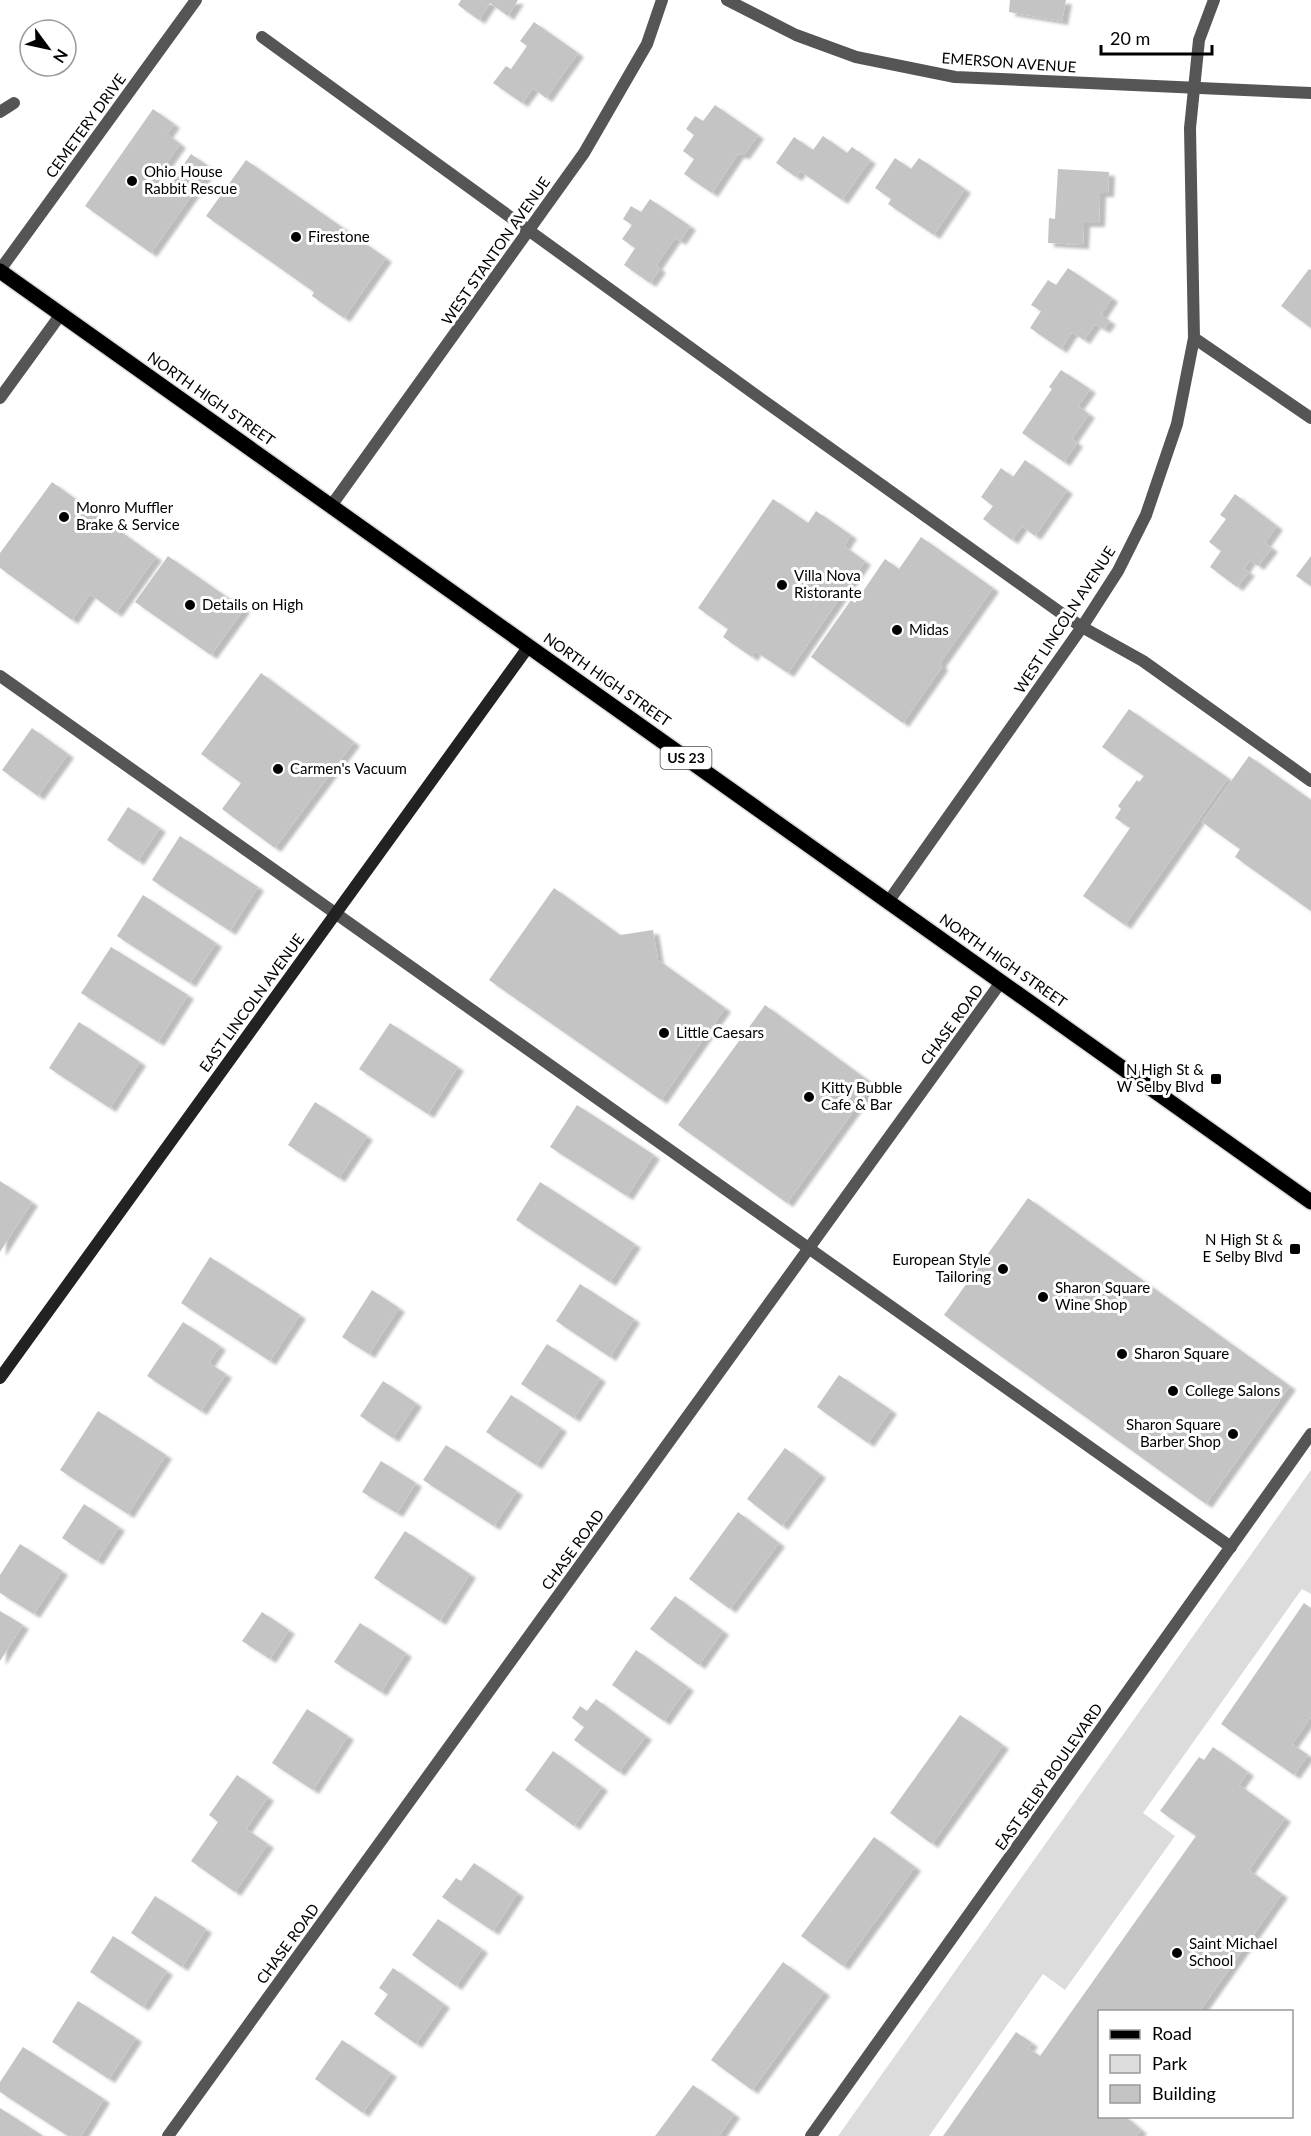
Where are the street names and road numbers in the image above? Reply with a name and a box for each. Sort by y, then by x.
street label: EMERSON AVENUE [941,48,1077,76]
street label: CEMETERY DRIVE [41,70,129,181]
street label: WEST STANTON AVENUE [437,173,553,328]
street label: NORTH HIGH STREET [145,347,279,449]
street label: WEST LINCOLN AVENUE [1010,543,1118,696]
street label: NORTH HIGH STREET [541,628,675,730]
road number: US 23 [660,747,712,769]
street label: NORTH HIGH STREET [937,909,1071,1011]
street label: EAST LINCOLN AVENUE [195,930,307,1075]
street label: CHASE ROAD [916,981,986,1068]
street label: CHASE ROAD [537,1506,607,1593]
street label: EAST SELBY BOULEVARD [991,1700,1106,1853]
street label: CHASE ROAD [252,1900,322,1987]

